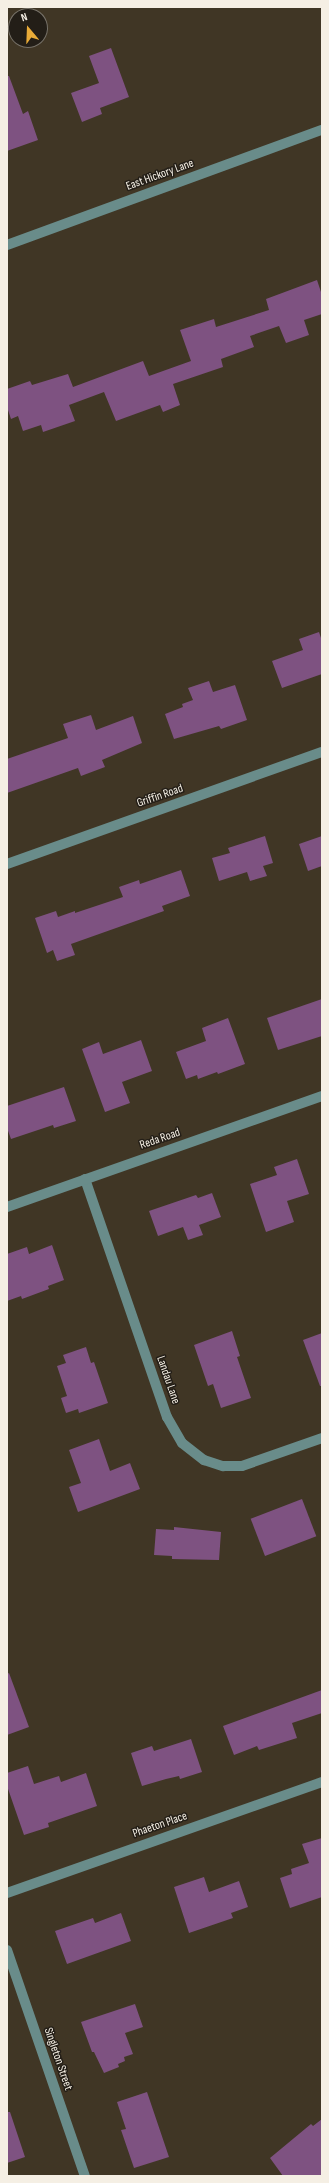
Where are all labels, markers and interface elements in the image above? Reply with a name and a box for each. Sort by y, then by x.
north arrow [8,8,48,48]
text: N [19,10,29,24]
street label: East Hickory Lane [124,156,196,194]
street label: Griffin Road [135,781,185,811]
street label: Reda Road [138,1125,182,1153]
street label: Landau Lane [153,1354,183,1406]
street label: Phaeton Place [131,1809,189,1841]
street label: Singleton Street [41,2026,75,2092]

